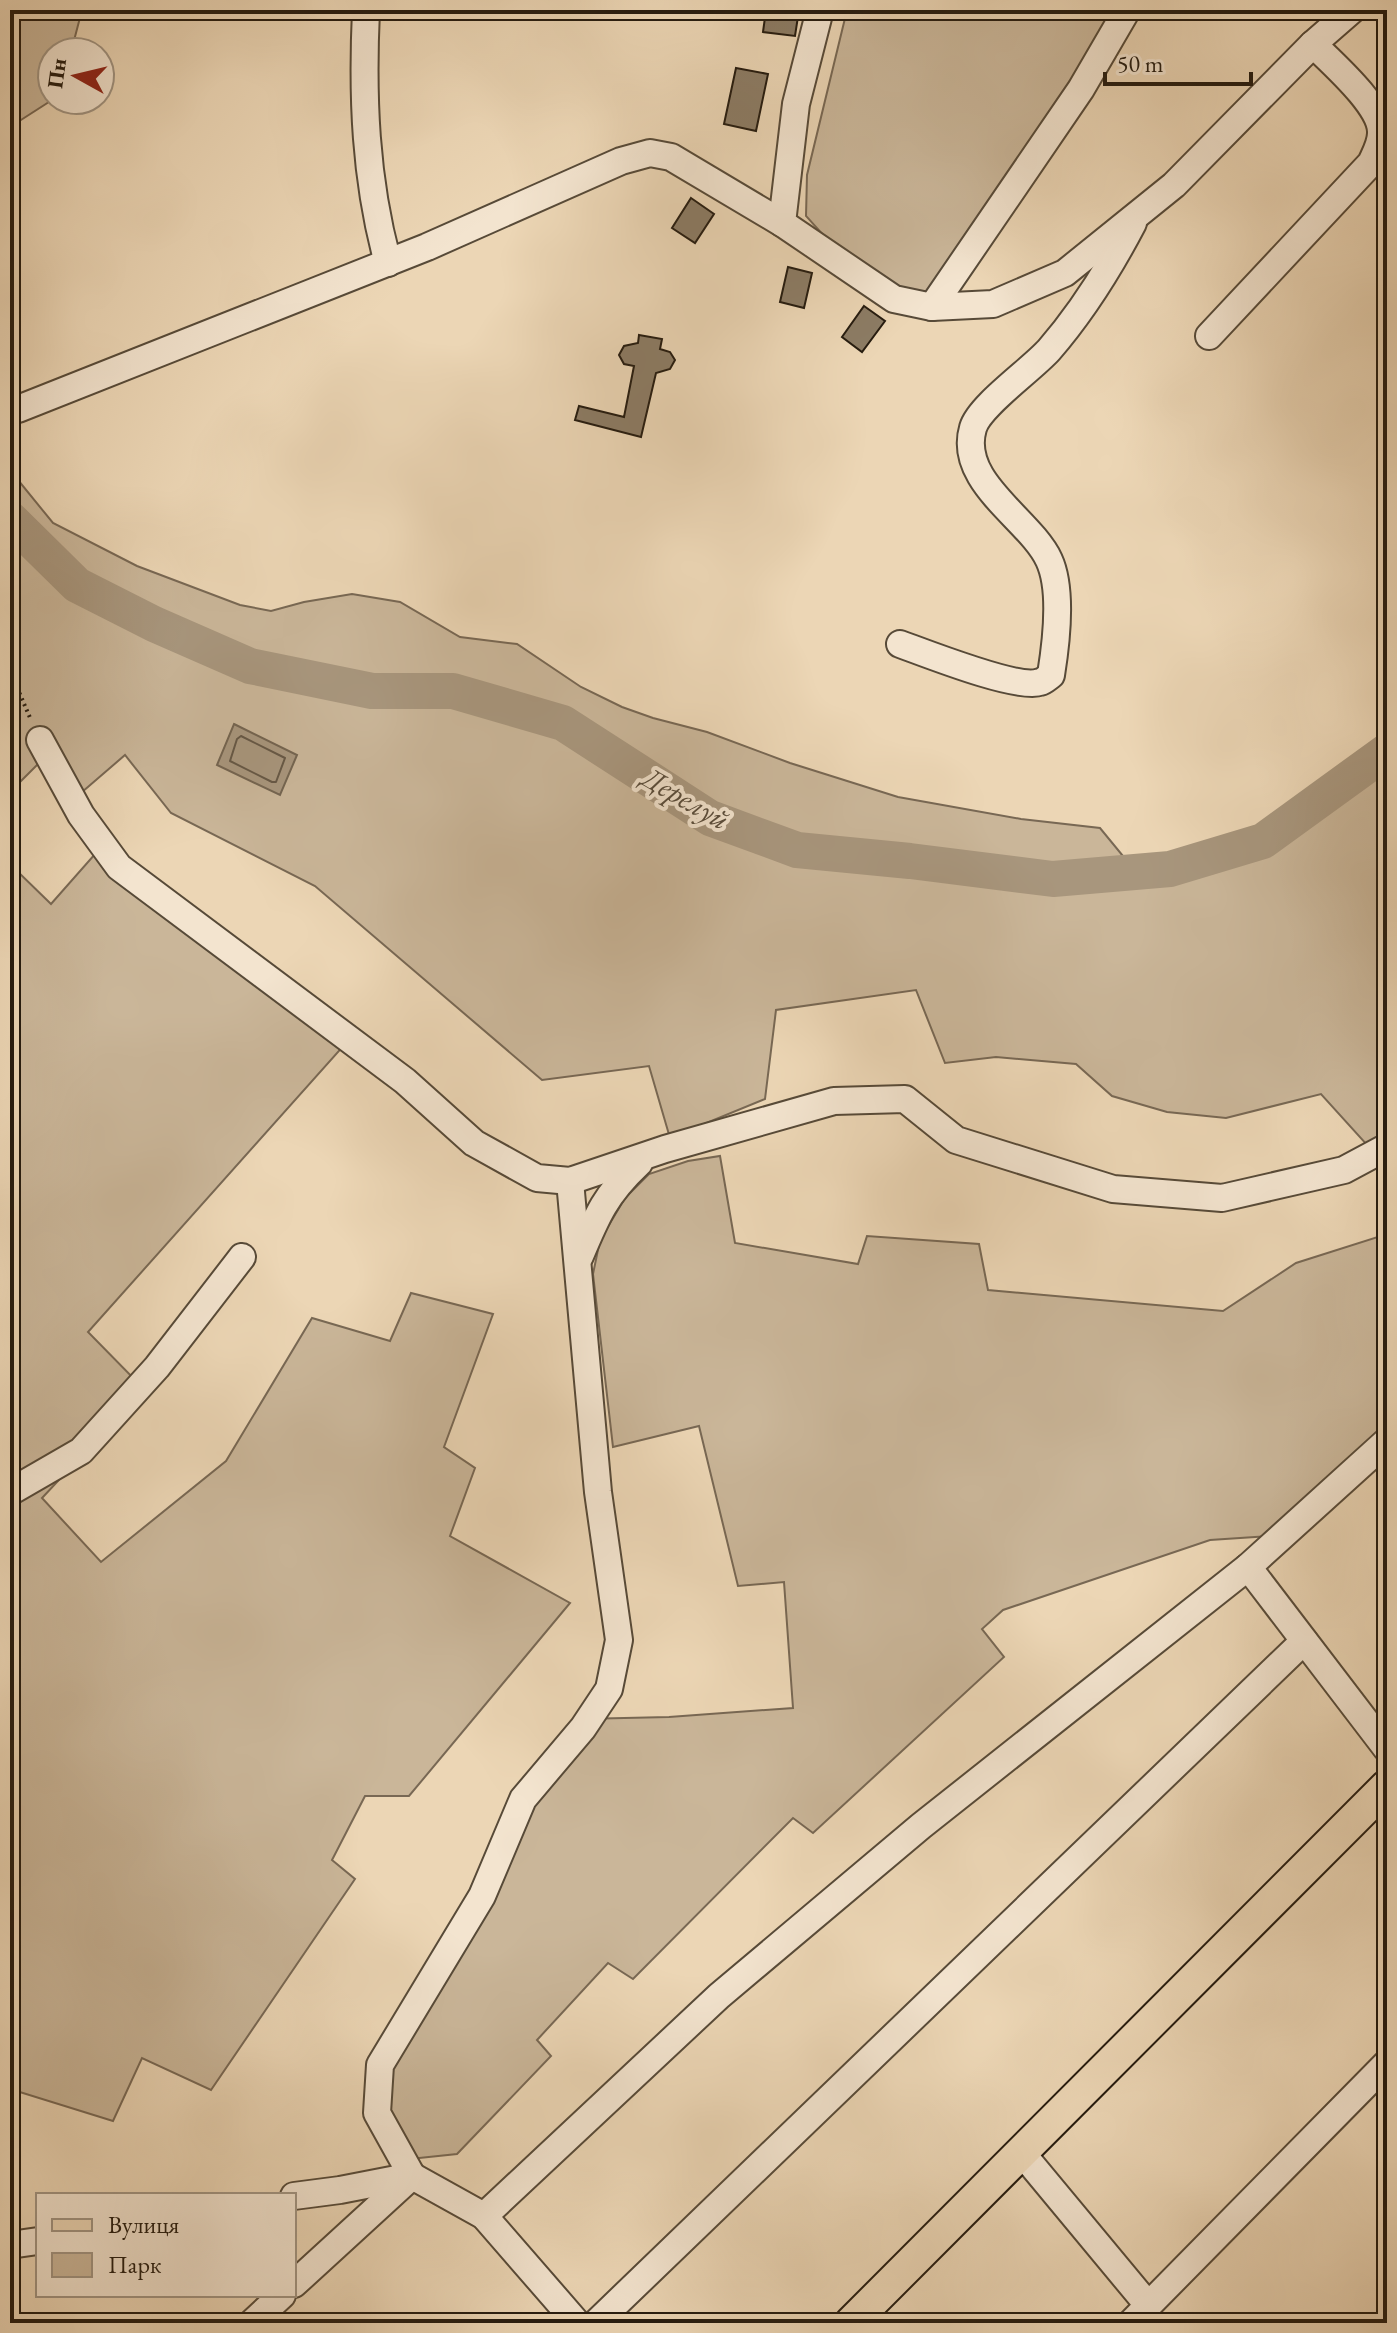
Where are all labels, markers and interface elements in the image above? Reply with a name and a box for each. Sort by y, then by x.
north arrow [36,36,116,116]
scale bar [1105,36,1251,86]
text: 50 m [1117,48,1164,79]
text: Пн [40,56,73,90]
water label: Дерелуй [634,757,737,838]
legend [36,2193,296,2297]
text: Вулиця [108,2209,180,2240]
text: Парк [108,2249,162,2280]

